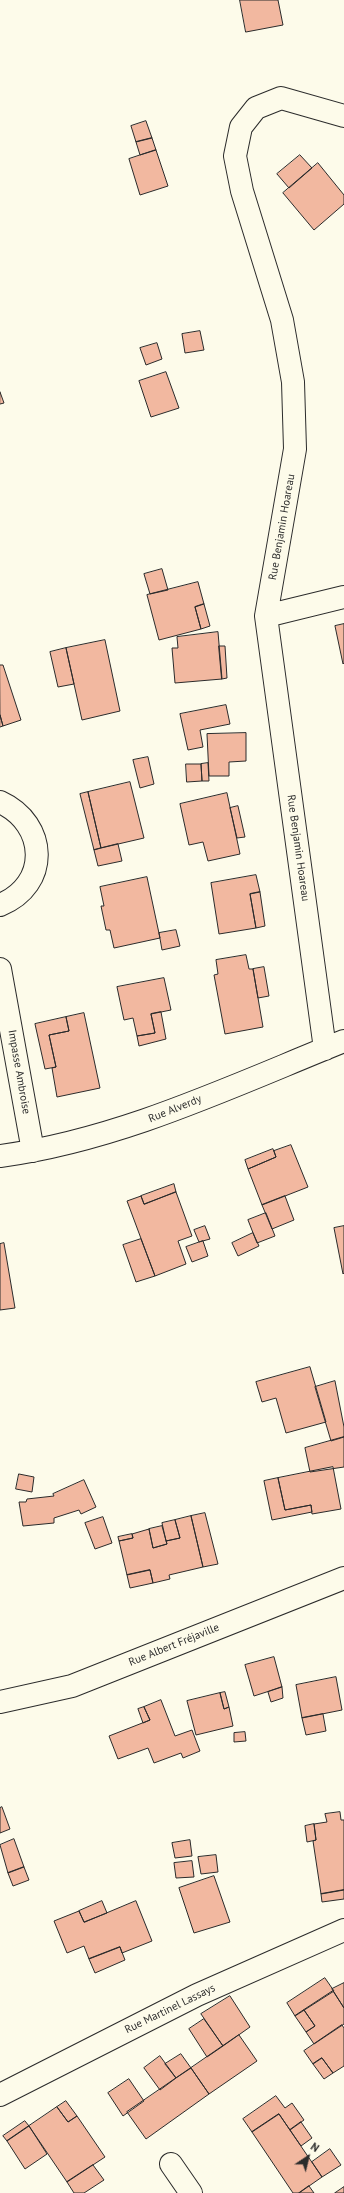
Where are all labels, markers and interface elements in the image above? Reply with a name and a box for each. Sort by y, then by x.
street label: Rue Benjamin Hoareau [266,473,298,581]
street label: Rue Benjamin Hoareau [284,794,312,902]
street label: Impasse Ambroise [5,1029,33,1115]
street label: Rue Alverdy [147,1092,203,1126]
street label: Rue Albert Fréjaville [127,1621,221,1669]
street label: Rue Martinel Lassays [123,1981,217,2037]
north arrow [288,2137,328,2177]
text: N [308,2139,322,2155]

